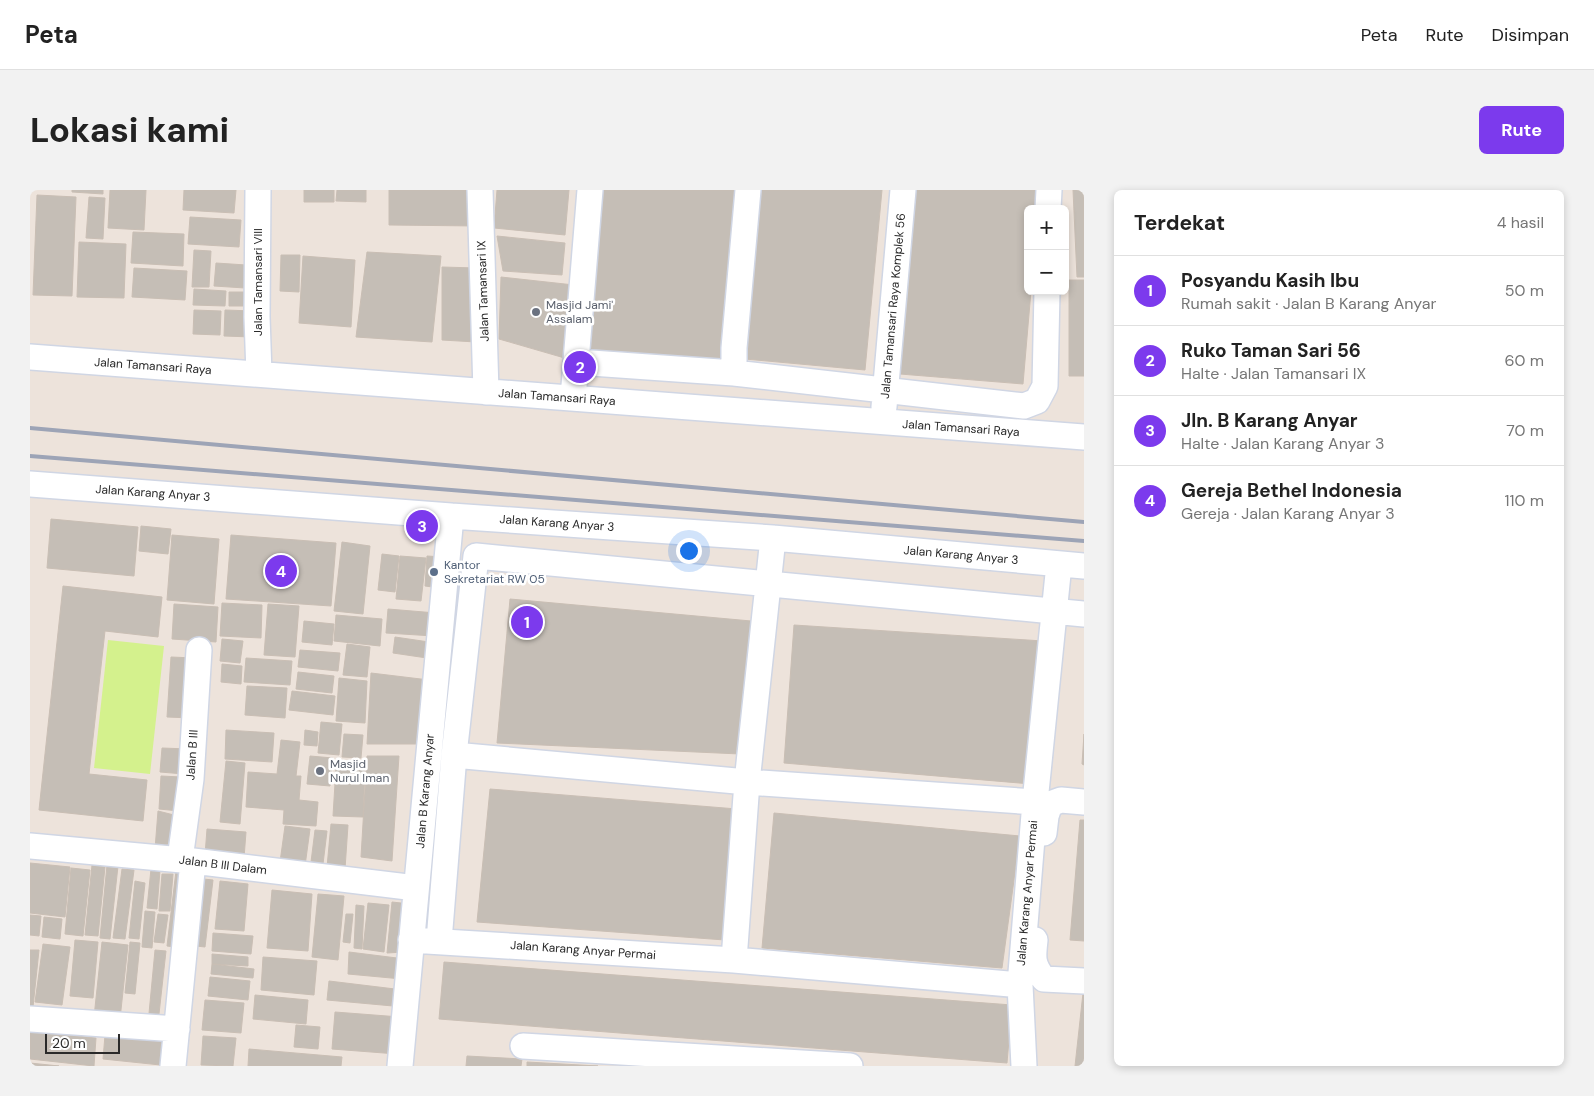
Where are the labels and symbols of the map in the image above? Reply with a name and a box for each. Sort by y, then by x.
street label: Jalan Tamansari Raya Komplek 56 [877,213,909,399]
street label: Jalan Tamansari VIII [250,228,266,336]
street label: Jalan Tamansari IX [473,240,493,342]
place label: Masjid Jami' Assalam [546,297,613,327]
marker: Masjid Jami' Assalam [530,306,542,318]
pin: 2 [564,348,596,386]
street label: Jalan Tamansari Raya [94,354,212,378]
street label: Jalan Tamansari Raya [498,385,616,409]
street label: Jalan Tamansari Raya [902,416,1020,440]
street label: Jalan Karang Anyar 3 [95,481,211,505]
pin: 3 [406,507,438,545]
street label: Jalan Karang Anyar 3 [499,511,615,535]
your location [676,538,702,564]
street label: Jalan Karang Anyar 3 [903,542,1019,568]
pin: 4 [265,552,297,590]
place label: Kantor Sekretariat RW 05 [444,557,545,587]
marker: Kantor Sekretariat RW 05 [428,566,440,578]
pin: 1 [511,603,543,641]
street label: Jalan B III [182,729,202,781]
street label: Jalan B Karang Anyar [412,732,438,849]
place label: Masjid Nurul Iman [330,756,389,786]
marker: Masjid Nurul Iman [314,765,326,777]
street label: Jalan Karang Anyar Permai [1013,819,1041,966]
street label: Jalan B III Dalam [178,852,268,878]
street label: Jalan Karang Anyar Permai [510,937,656,963]
scale bar [45,1031,120,1054]

